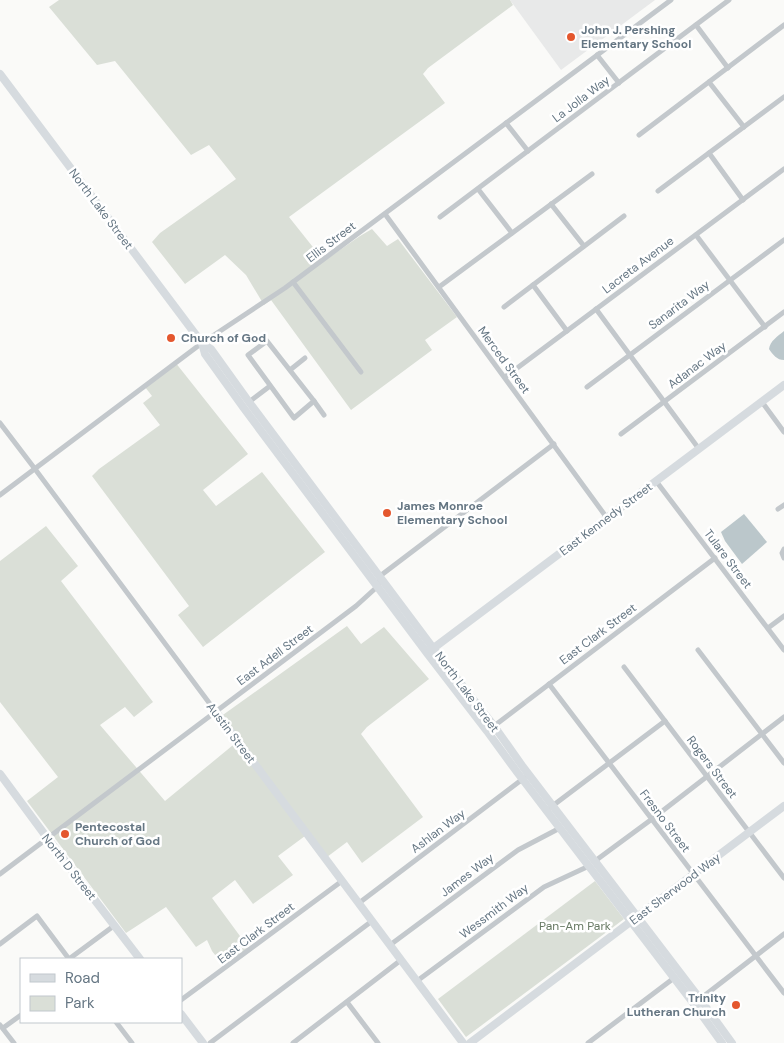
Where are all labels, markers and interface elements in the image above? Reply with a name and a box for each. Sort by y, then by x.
place label: John J. Pershing Elementary School [581,22,691,52]
marker: John J. Pershing Elementary School [565,31,577,43]
street label: La Jolla Way [549,72,613,126]
street label: North Lake Street [65,165,137,253]
street label: Ellis Street [303,218,359,266]
street label: Lacreta Avenue [599,233,677,297]
street label: Sanarita Way [645,277,713,333]
street label: Merced Street [474,323,534,397]
place label: Church of God [181,330,266,346]
marker: Church of God [165,332,177,344]
street label: Adanac Way [665,338,730,392]
street label: East Kennedy Street [556,479,656,559]
place label: James Monroe Elementary School [397,498,507,528]
marker: James Monroe Elementary School [381,507,393,519]
street label: Tulare Street [700,526,756,592]
street label: East Clark Street [556,600,640,668]
street label: East Adell Street [234,621,317,689]
street label: North Lake Street [431,648,503,736]
street label: Austin Street [203,699,259,767]
street label: Rogers Street [683,732,741,802]
street label: Fresno Street [636,786,694,856]
street label: Ashlan Way [408,805,469,857]
place label: Pentecostal Church of God [75,819,160,849]
marker: Pentecostal Church of God [59,828,71,840]
street label: North D Street [38,831,100,904]
street label: James Way [437,849,497,900]
street label: East Sherwood Way [626,849,724,928]
street label: Wessmith Way [456,880,532,942]
street label: East Clark Street [214,899,298,967]
park label: Pan-Am Park [539,918,611,934]
legend [20,958,182,1023]
text: Road [65,968,100,988]
place label: Trinity Lutheran Church [627,990,727,1020]
text: Park [65,993,95,1013]
marker: Trinity Lutheran Church [730,999,742,1011]

